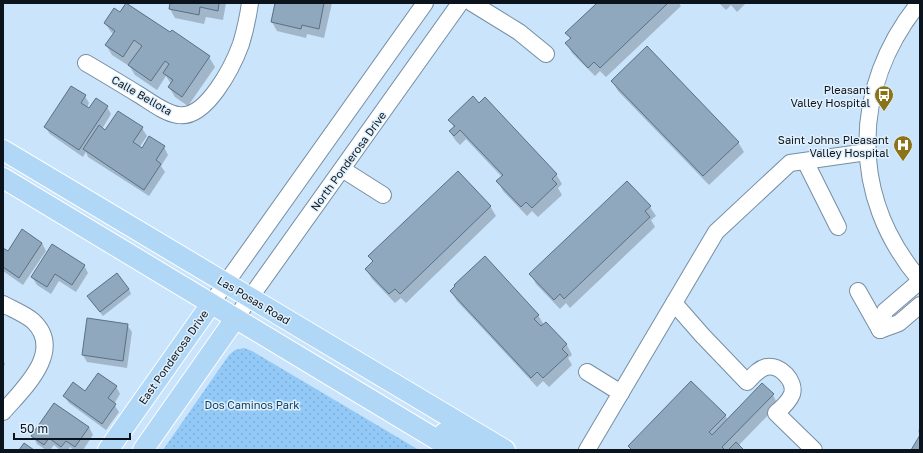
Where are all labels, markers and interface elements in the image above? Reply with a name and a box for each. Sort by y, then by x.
street label: Calle Bellota [109,72,175,118]
place label: Pleasant Valley Hospital [790,83,870,109]
bus stop icon: Pleasant Valley Hospital [873,84,895,112]
street label: North Ponderosa Drive [308,109,388,213]
place label: Saint Johns Pleasant Valley Hospital [778,133,889,159]
hospital icon: Saint Johns Pleasant Valley Hospital [892,134,914,162]
street label: Las Posas Road [215,273,293,327]
street label: East Ponderosa Drive [135,307,211,407]
park label: Dos Caminos Park [204,398,300,411]
scale bar [14,415,130,441]
text: 50 m [20,421,48,436]

